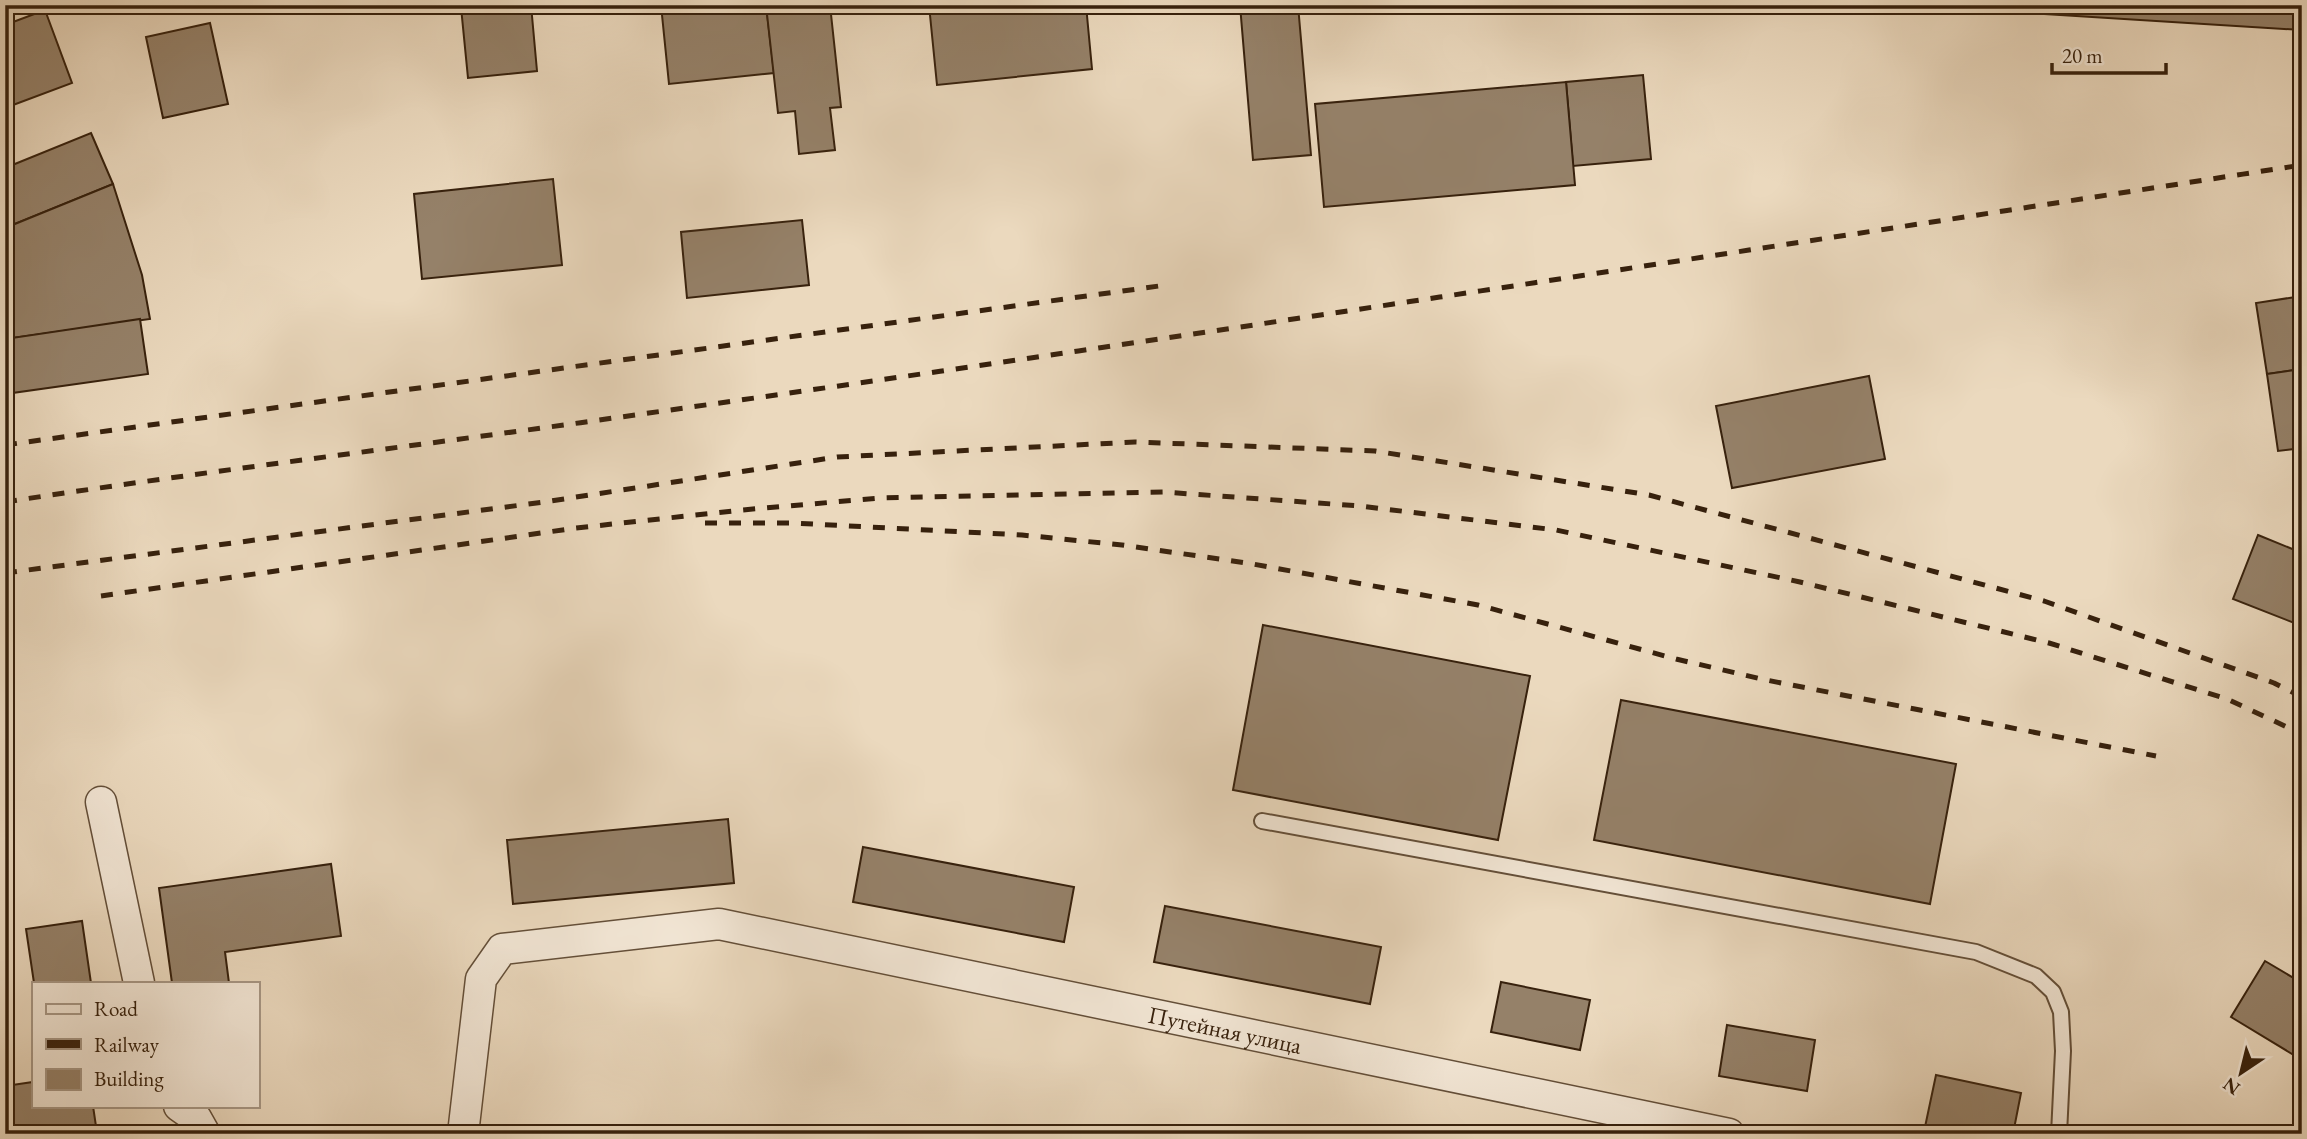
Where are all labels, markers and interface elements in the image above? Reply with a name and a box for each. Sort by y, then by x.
scale bar [2052,32,2165,76]
text: 20 m [2062,42,2103,69]
legend [32,982,259,1108]
text: Road [94,995,138,1022]
street label: Путейная улица [1146,998,1305,1060]
text: Railway [94,1031,160,1058]
north arrow [2206,1038,2276,1108]
text: Building [94,1065,164,1092]
text: N [2218,1072,2245,1101]

